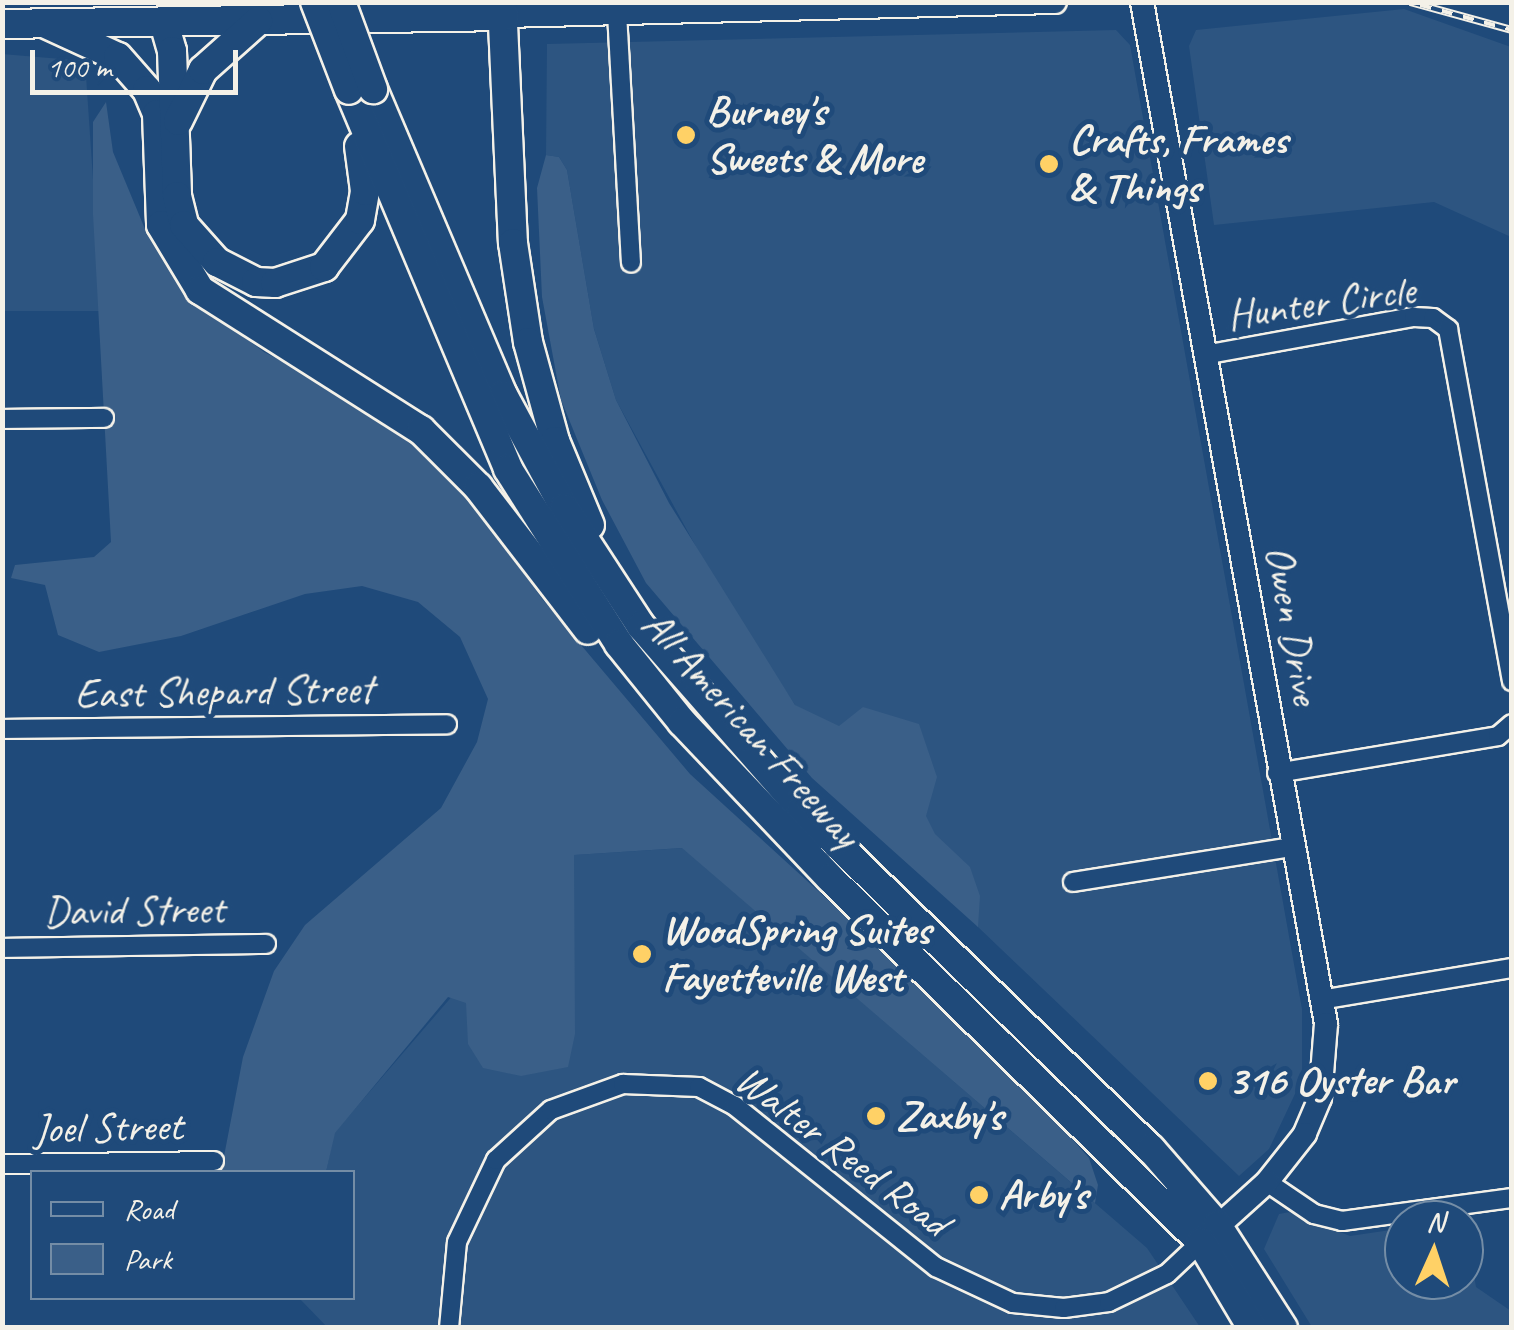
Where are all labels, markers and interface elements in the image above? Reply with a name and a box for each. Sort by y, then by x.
scale bar [35,30,242,92]
text: 100 m [47,48,112,86]
place label: Burney's Sweets & More [706,86,923,184]
place label: Crafts, Frames & Things [1069,115,1288,214]
marker: Burney's Sweets & More [675,124,697,146]
marker: Crafts, Frames & Things [1038,153,1060,175]
street label: Hunter Circle [1224,265,1418,341]
street label: Owen Drive [1253,541,1331,709]
street label: All American Freeway [631,600,871,858]
street label: East Shepard Street [74,664,374,720]
street label: David Street [43,884,225,938]
place label: WoodSpring Suites Fayetteville West [662,905,931,1004]
marker: WoodSpring Suites Fayetteville West [631,943,653,965]
street label: Walter Reed Road [725,1054,959,1248]
place label: 316 Oyster Bar [1228,1056,1456,1106]
marker: 316 Oyster Bar [1197,1070,1219,1092]
place label: Zaxby's [896,1091,1003,1141]
street label: Joel Street [33,1101,183,1155]
marker: Zaxby's [865,1105,887,1127]
legend [30,1170,355,1300]
place label: Arby's [999,1170,1088,1220]
marker: Arby's [968,1184,990,1206]
text: Road [124,1190,174,1228]
north arrow [1384,1200,1484,1300]
text: N [1426,1204,1445,1239]
text: Park [124,1240,172,1278]

